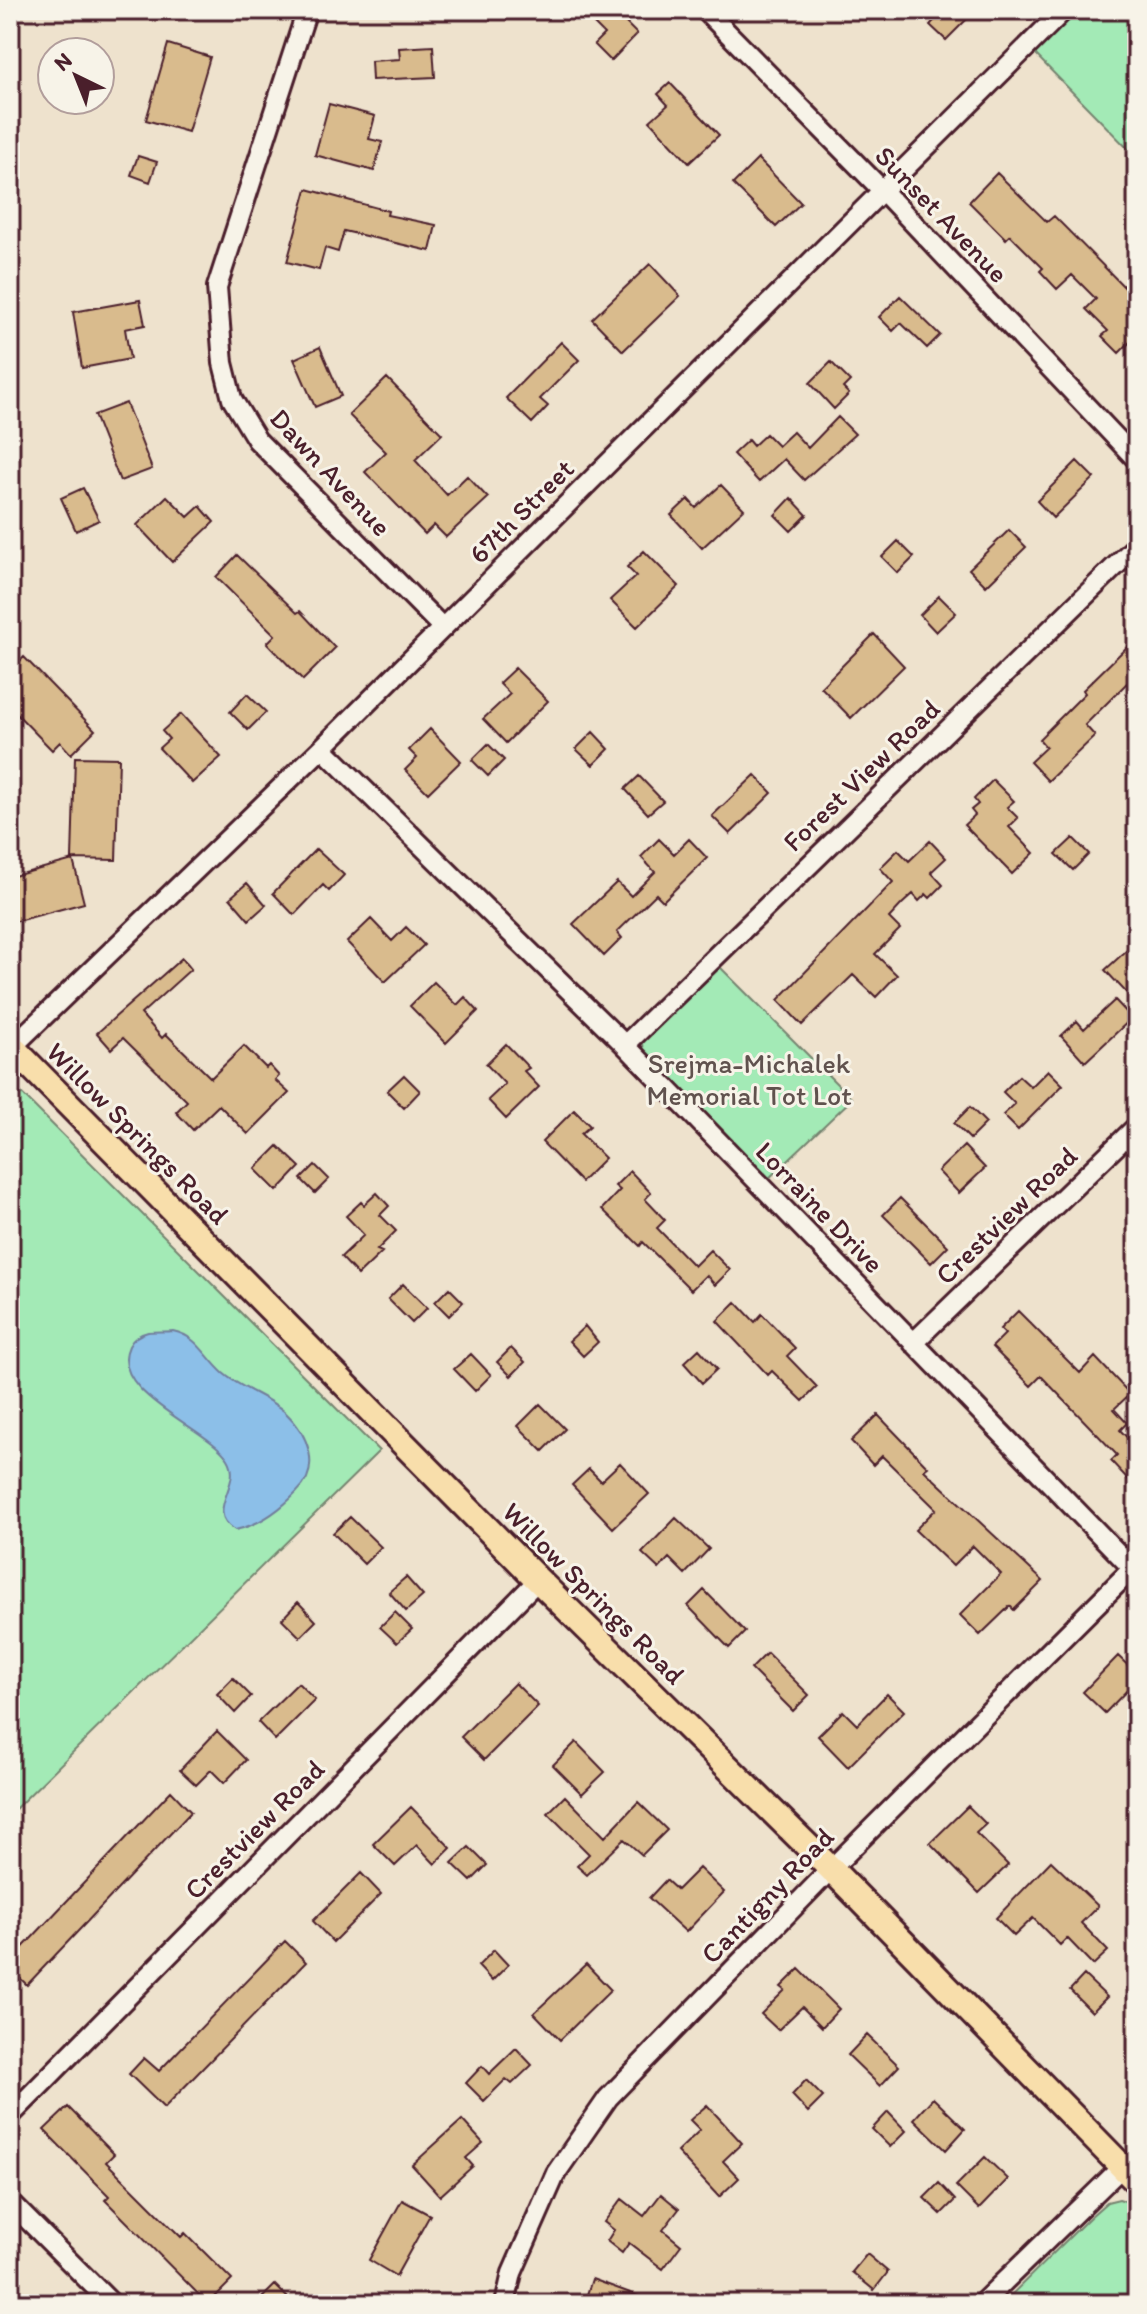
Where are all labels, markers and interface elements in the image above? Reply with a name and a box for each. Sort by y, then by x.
north arrow [36,36,116,116]
text: N [48,47,77,77]
street label: Sunset Avenue [868,138,1016,290]
street label: Dawn Avenue [263,401,399,543]
street label: 67th Street [461,451,581,571]
street label: Forest View Road [775,692,947,858]
street label: Willow Springs Road [40,1035,236,1231]
park label: Srejma-Michalek Memorial Tot Lot [646,1046,852,1112]
street label: Lorraine Drive [749,1134,891,1280]
street label: Crestview Road [928,1139,1084,1291]
street label: Willow Springs Road [496,1495,692,1691]
street label: Crestview Road [177,1752,331,1906]
street label: Cantigny Road [693,1820,841,1970]

